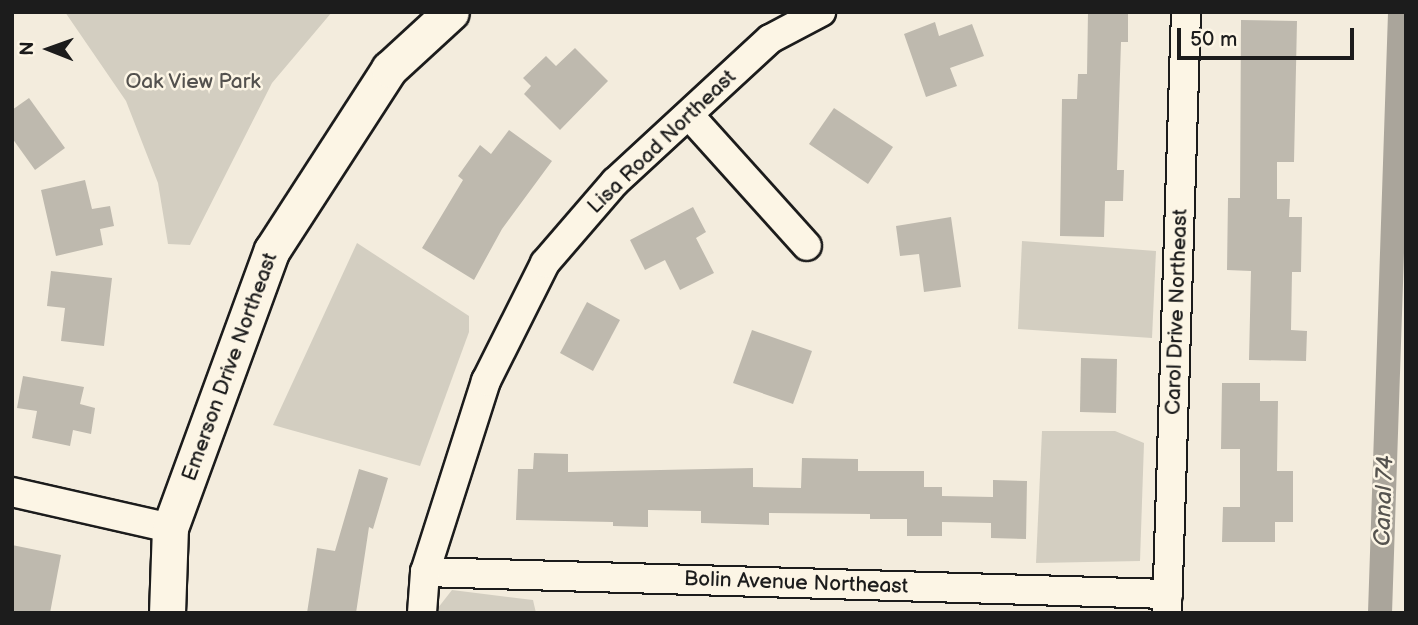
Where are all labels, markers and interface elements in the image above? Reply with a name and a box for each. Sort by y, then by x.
north arrow [14,14,84,84]
scale bar [1180,14,1357,58]
text: 50 m [1190,27,1237,52]
text: N [16,41,39,56]
street label: Lisa Road Northeast [583,65,741,219]
park label: Oak View Park [125,69,261,95]
street label: Carol Drive Northeast [1161,209,1193,415]
street label: Emerson Drive Northeast [177,250,283,484]
water label: Canal 74 [1369,455,1399,547]
street label: Bolin Avenue Northeast [683,566,909,600]

